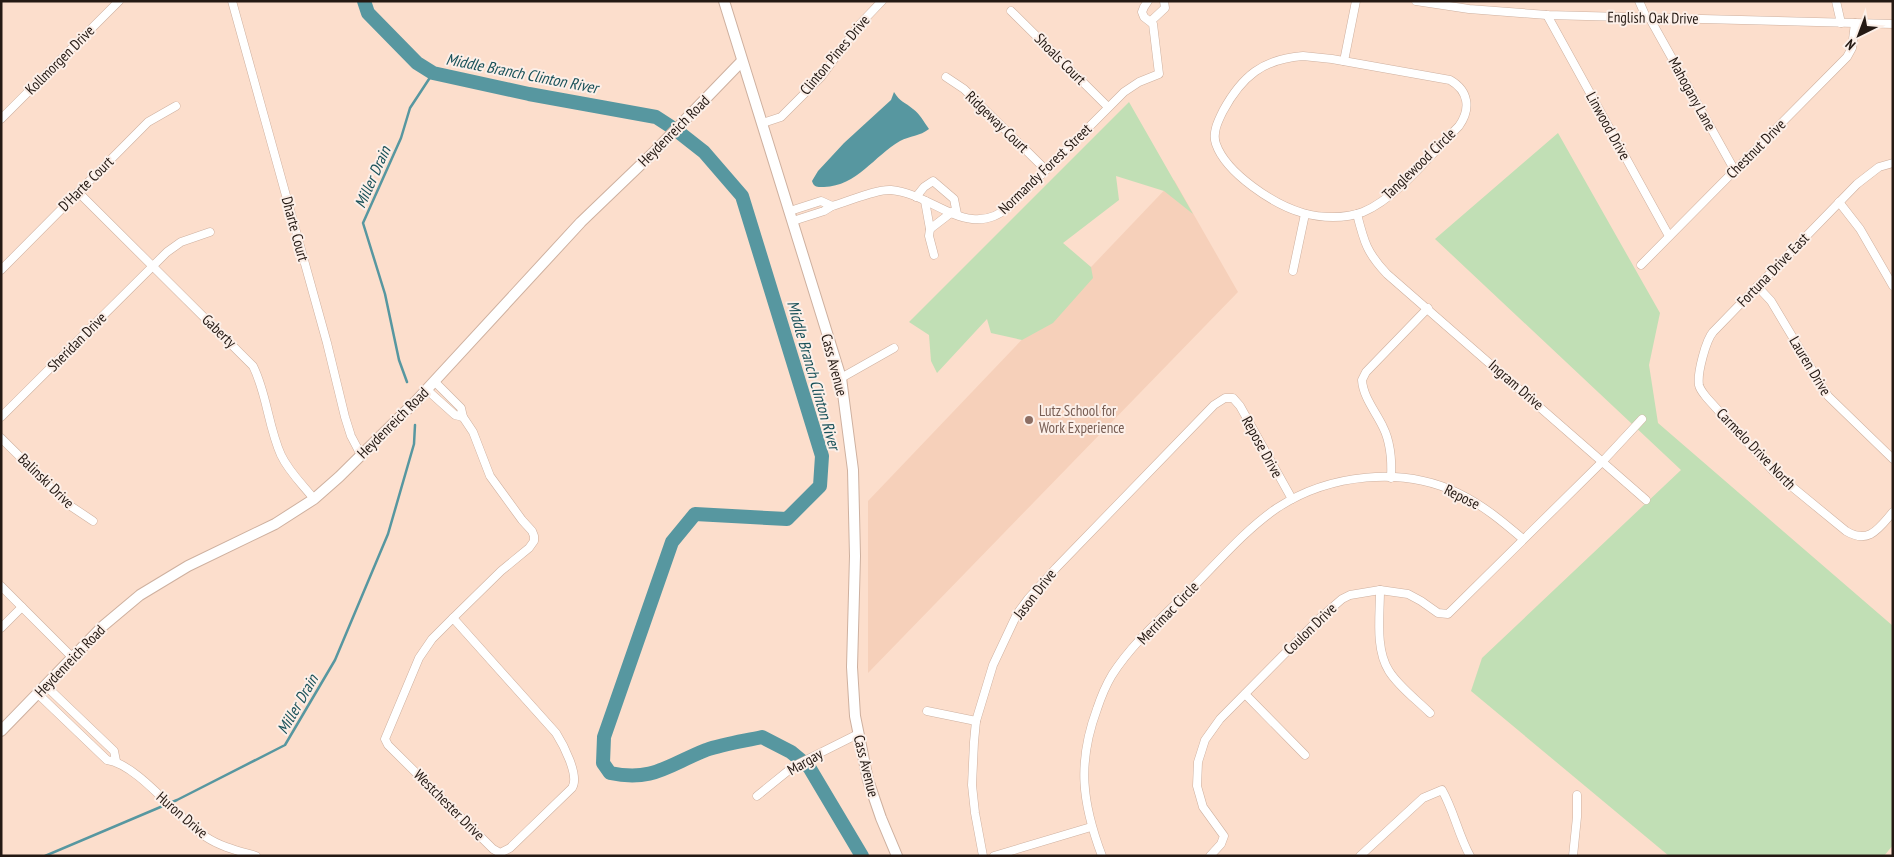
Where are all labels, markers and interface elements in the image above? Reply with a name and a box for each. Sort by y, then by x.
street label: English Oak Drive [1607,7,1699,28]
north arrow [1834,10,1884,60]
street label: Clinton Pines Drive [796,11,874,99]
street label: Kollmorgen Drive [21,21,98,98]
street label: Shoals Court [1031,29,1090,88]
text: N [1841,35,1859,54]
water label: Middle Branch Clinton River [444,48,602,98]
street label: Mahogany Lane [1665,54,1720,134]
street label: Ridgeway Court [962,87,1033,157]
street label: Linwood Drive [1582,88,1635,163]
street label: Heydenreich Road [634,91,713,170]
street label: Chestnut Drive [1722,115,1789,182]
street label: Normandy Forest Street [994,119,1095,218]
street label: Tanglewood Circle [1378,124,1459,203]
water label: Miller Drain [350,142,395,211]
street label: D'Harte Court [54,152,117,215]
street label: Dharte Court [278,194,313,263]
street label: Fortuna Drive East [1733,229,1813,311]
water label: Middle Branch Clinton River [783,298,846,454]
street label: Sheridan Drive [43,308,110,375]
street label: Gaberty [198,310,241,352]
street label: Cass Avenue [817,332,852,398]
street label: Lauren Drive [1785,333,1836,399]
street label: Ingram Drive [1485,356,1548,414]
street label: Heydenreich Road [353,383,432,462]
place label: Lutz School for Work Experience [1039,401,1125,437]
street label: Carmelo Drive North [1713,404,1800,493]
street label: Repose Drive [1238,413,1287,481]
marker: Lutz School for Work Experience [1023,414,1035,426]
street label: Balinski Drive [14,449,78,512]
street label: Repose [1441,480,1483,513]
street label: Jason Drive [1009,565,1060,623]
street label: Merrimac Circle [1133,577,1202,648]
street label: Coulon Drive [1279,599,1340,659]
street label: Heydenreich Road [30,621,109,701]
water label: Miller Drain [272,670,322,737]
street label: Cass Avenue [850,733,883,799]
street label: Margay [784,744,826,779]
street label: Westchester Drive [410,765,489,844]
street label: Huron Drive [153,787,212,842]

